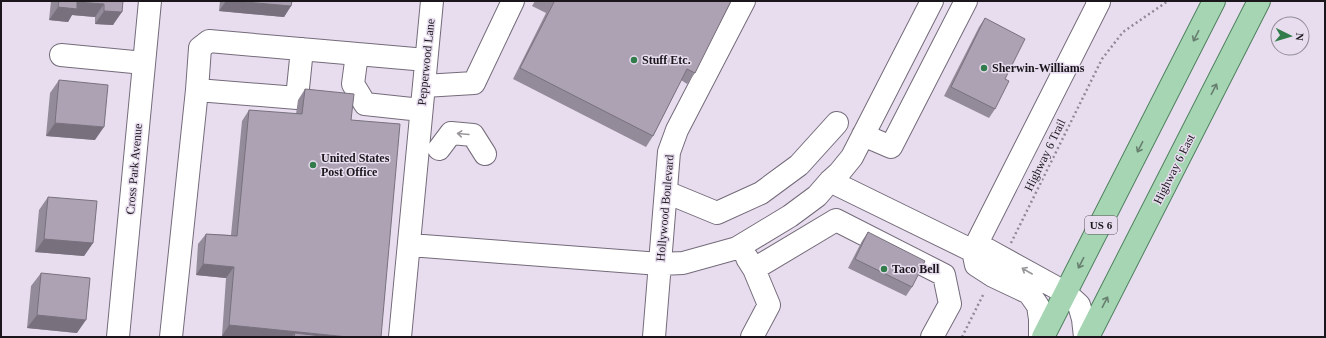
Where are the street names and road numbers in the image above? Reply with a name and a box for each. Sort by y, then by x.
street label: Pepperwood Lane [414,18,438,106]
street label: Highway 6 Trail [1021,116,1069,193]
street label: Cross Park Avenue [123,123,145,215]
street label: Highway 6 East [1150,131,1198,206]
street label: Hollywood Boulevard [653,154,677,262]
road number: US 6 [1085,216,1117,234]

